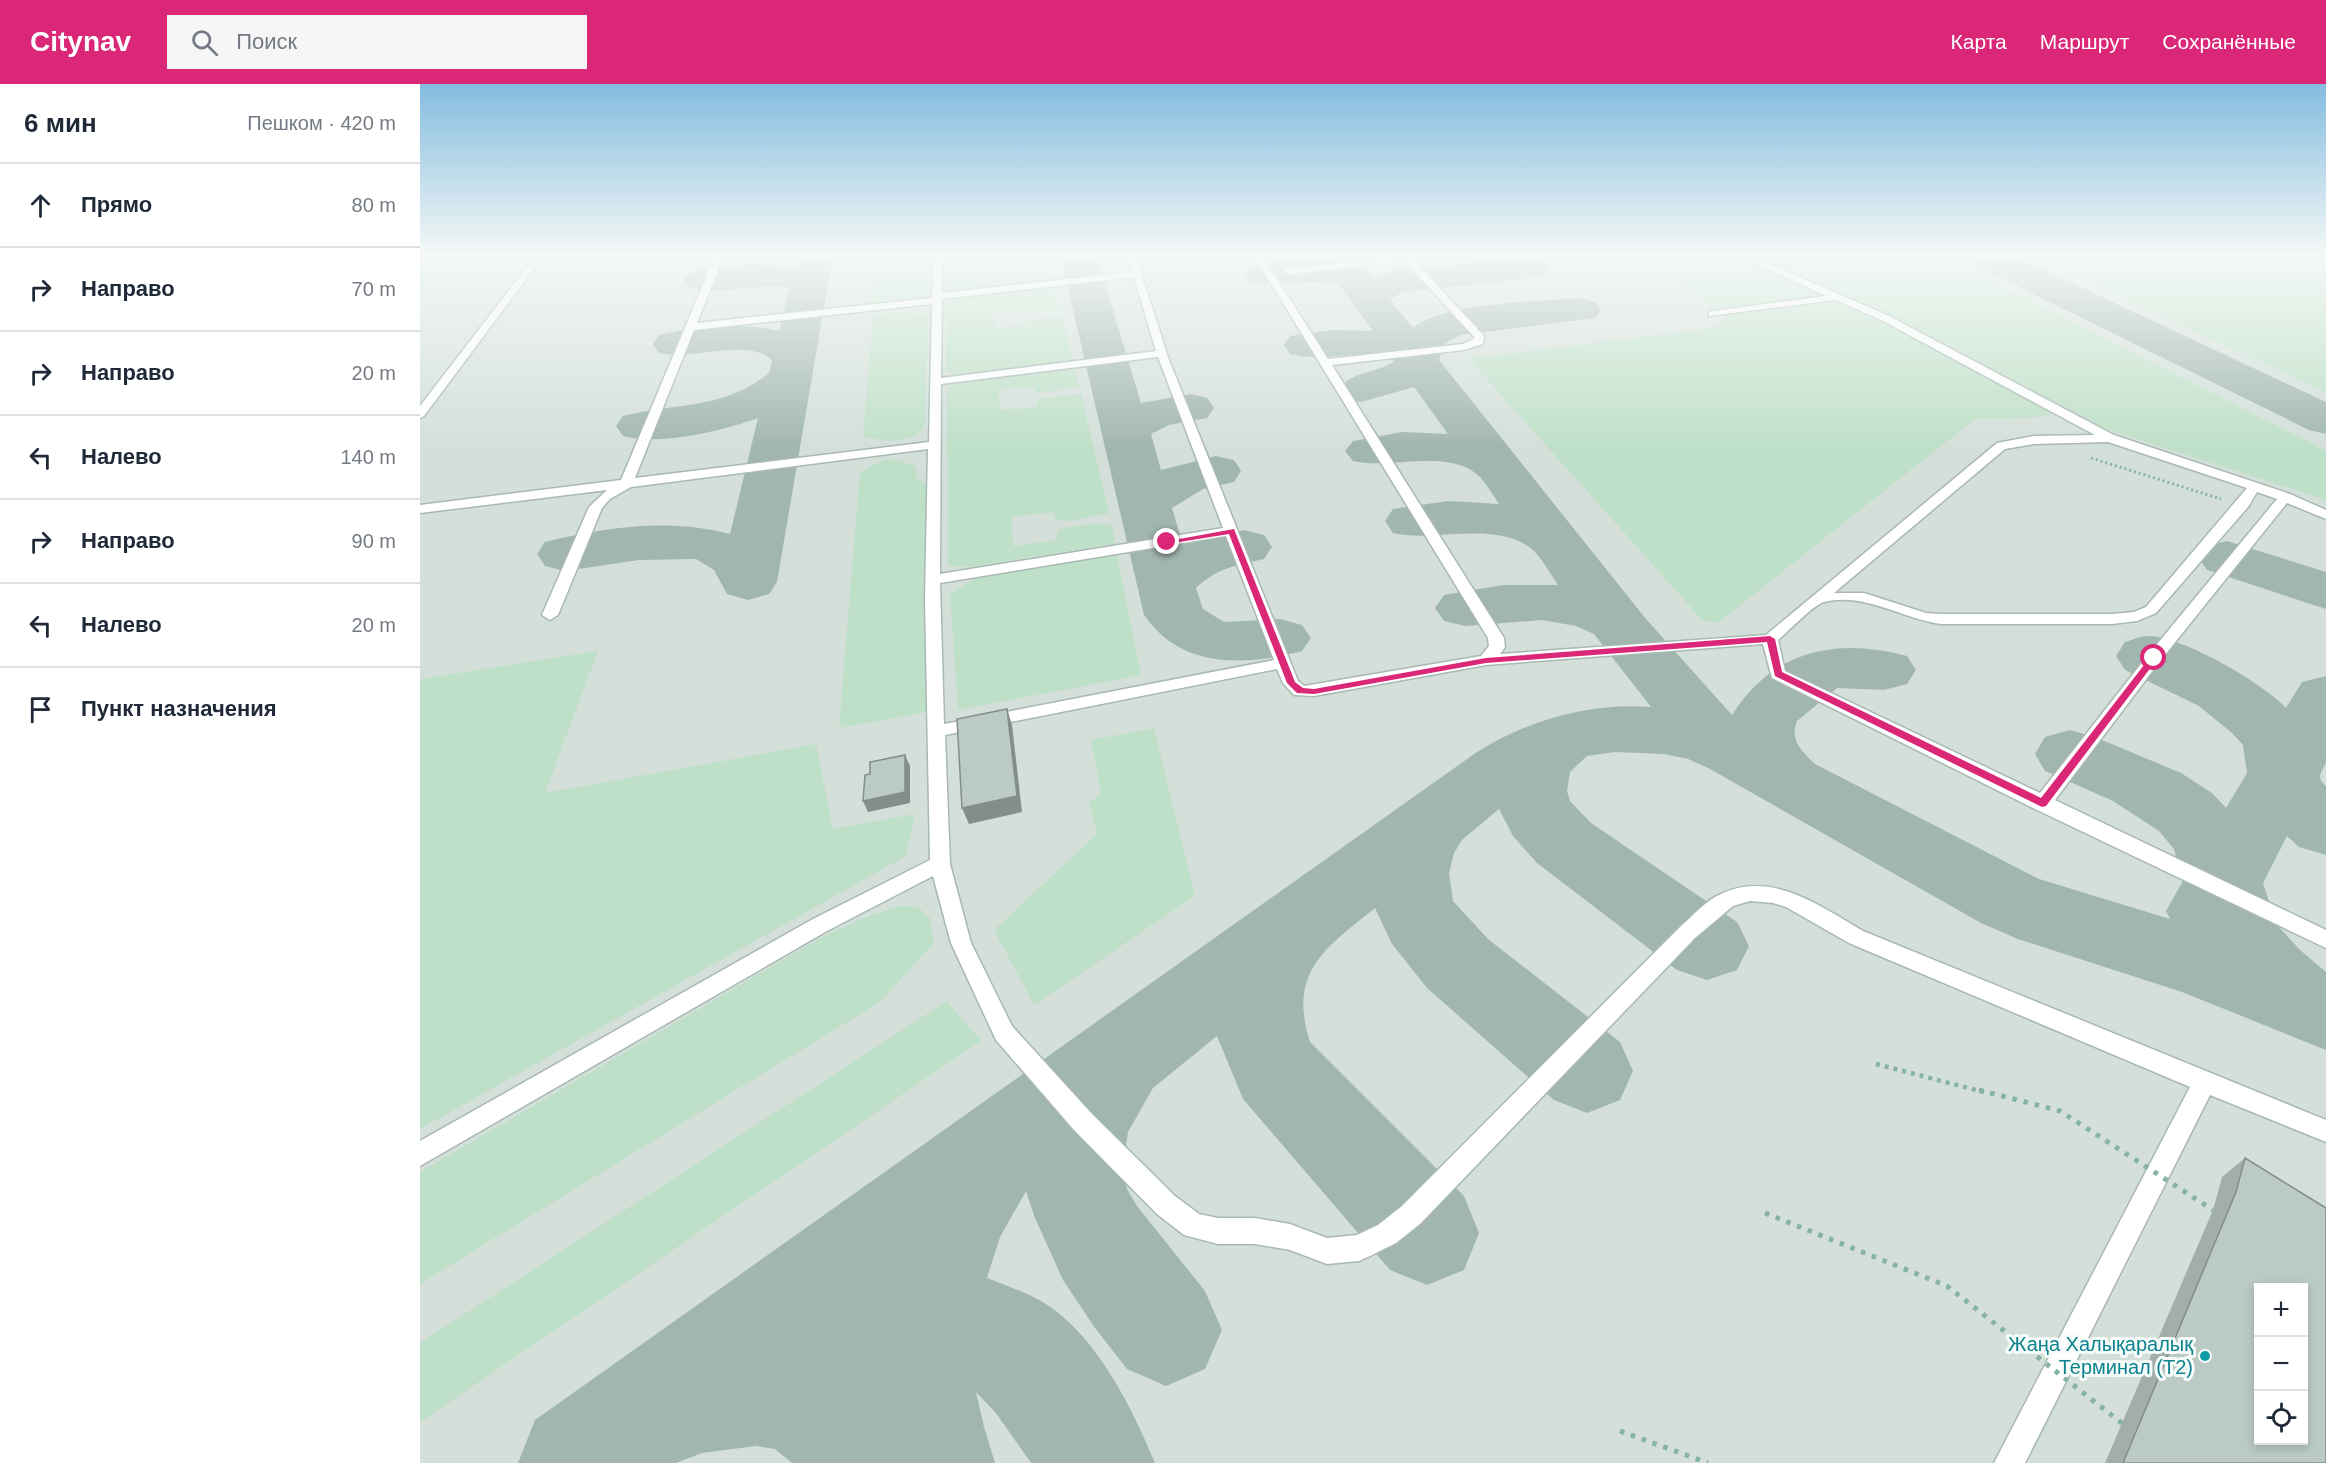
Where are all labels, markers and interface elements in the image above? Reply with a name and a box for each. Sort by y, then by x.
search box [167,15,587,69]
text: Citynav [30,26,131,57]
icon: search [188,26,221,59]
text: Поиск [236,29,297,54]
text: Карта [1951,30,2007,53]
text: Маршрут [2040,30,2129,53]
text: Сохранённые [2162,30,2296,53]
text: 6 мин [24,108,97,138]
text: Пешком · 420 m [247,112,396,134]
icon: ahead [24,189,57,222]
text: Прямо [81,192,152,217]
text: 80 m [352,194,396,216]
icon: right [24,273,57,306]
text: Направо [81,276,175,301]
text: 70 m [352,278,396,300]
icon: right [24,357,57,390]
text: Направо [81,360,175,385]
text: 20 m [352,362,396,384]
icon: left [24,441,57,474]
text: Налево [81,444,162,469]
text: 140 m [340,446,396,468]
icon: right [24,525,57,558]
text: Направо [81,528,175,553]
route end [1153,528,1179,554]
text: 90 m [352,530,396,552]
icon: left [24,609,57,642]
text: Налево [81,612,162,637]
text: 20 m [352,614,396,636]
route start [2140,644,2166,670]
icon: arrive [24,693,57,726]
text: Пункт назначения [81,696,277,721]
map controls [2254,1283,2308,1445]
button: + [2254,1283,2308,1337]
place label: Жаңа Халықаралық Терминал (Т2) [2008,1333,2193,1378]
button: − [2254,1337,2308,1391]
marker: Жаңа Халықаралық Терминал (Т2) [2198,1349,2212,1363]
button: locate [2254,1391,2308,1445]

